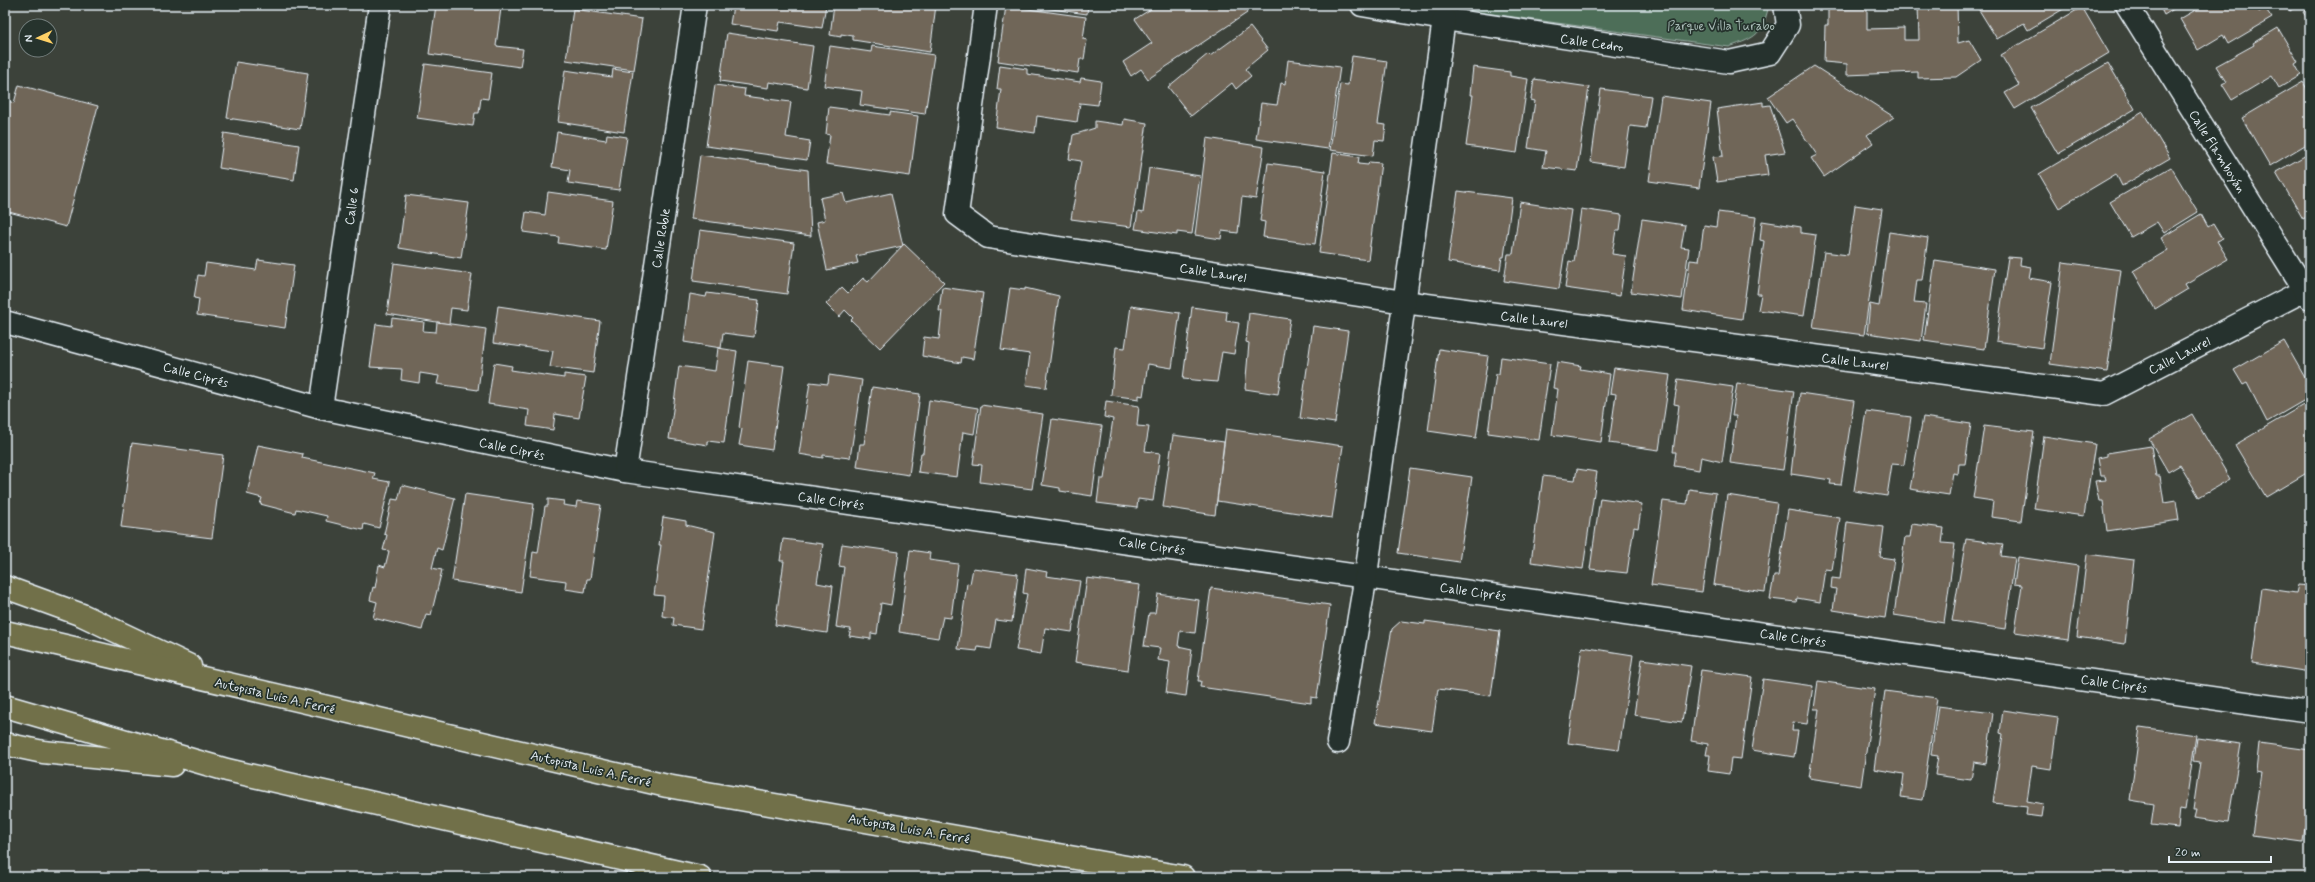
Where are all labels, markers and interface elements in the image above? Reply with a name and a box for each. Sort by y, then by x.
north arrow [18,18,58,58]
park label: Parque Villa Turabo [1667,18,1775,35]
street label: Calle Cedro [1559,31,1625,56]
text: N [22,34,36,43]
street label: Calle Flamboyán [2184,107,2249,196]
street label: Calle 6 [341,186,364,226]
street label: Calle Roble [648,207,675,269]
street label: Calle Laurel [1178,260,1248,287]
street label: Calle Laurel [1499,308,1569,333]
street label: Calle Laurel [2146,333,2214,379]
street label: Calle Laurel [1820,350,1890,375]
street label: Calle Ciprés [161,359,230,392]
street label: Calle Ciprés [477,434,546,465]
street label: Calle Ciprés [796,488,865,515]
street label: Calle Ciprés [1117,533,1186,560]
street label: Calle Ciprés [1438,579,1507,606]
street label: Calle Ciprés [1758,625,1827,652]
street label: Calle Ciprés [2079,671,2148,698]
street label: Autopista Luis A. Ferré [213,674,337,719]
street label: Autopista Luis A. Ferré [529,747,653,792]
street label: Autopista Luis A. Ferré [847,810,971,849]
scale bar [2169,838,2271,864]
text: 20 m [2175,845,2201,861]

